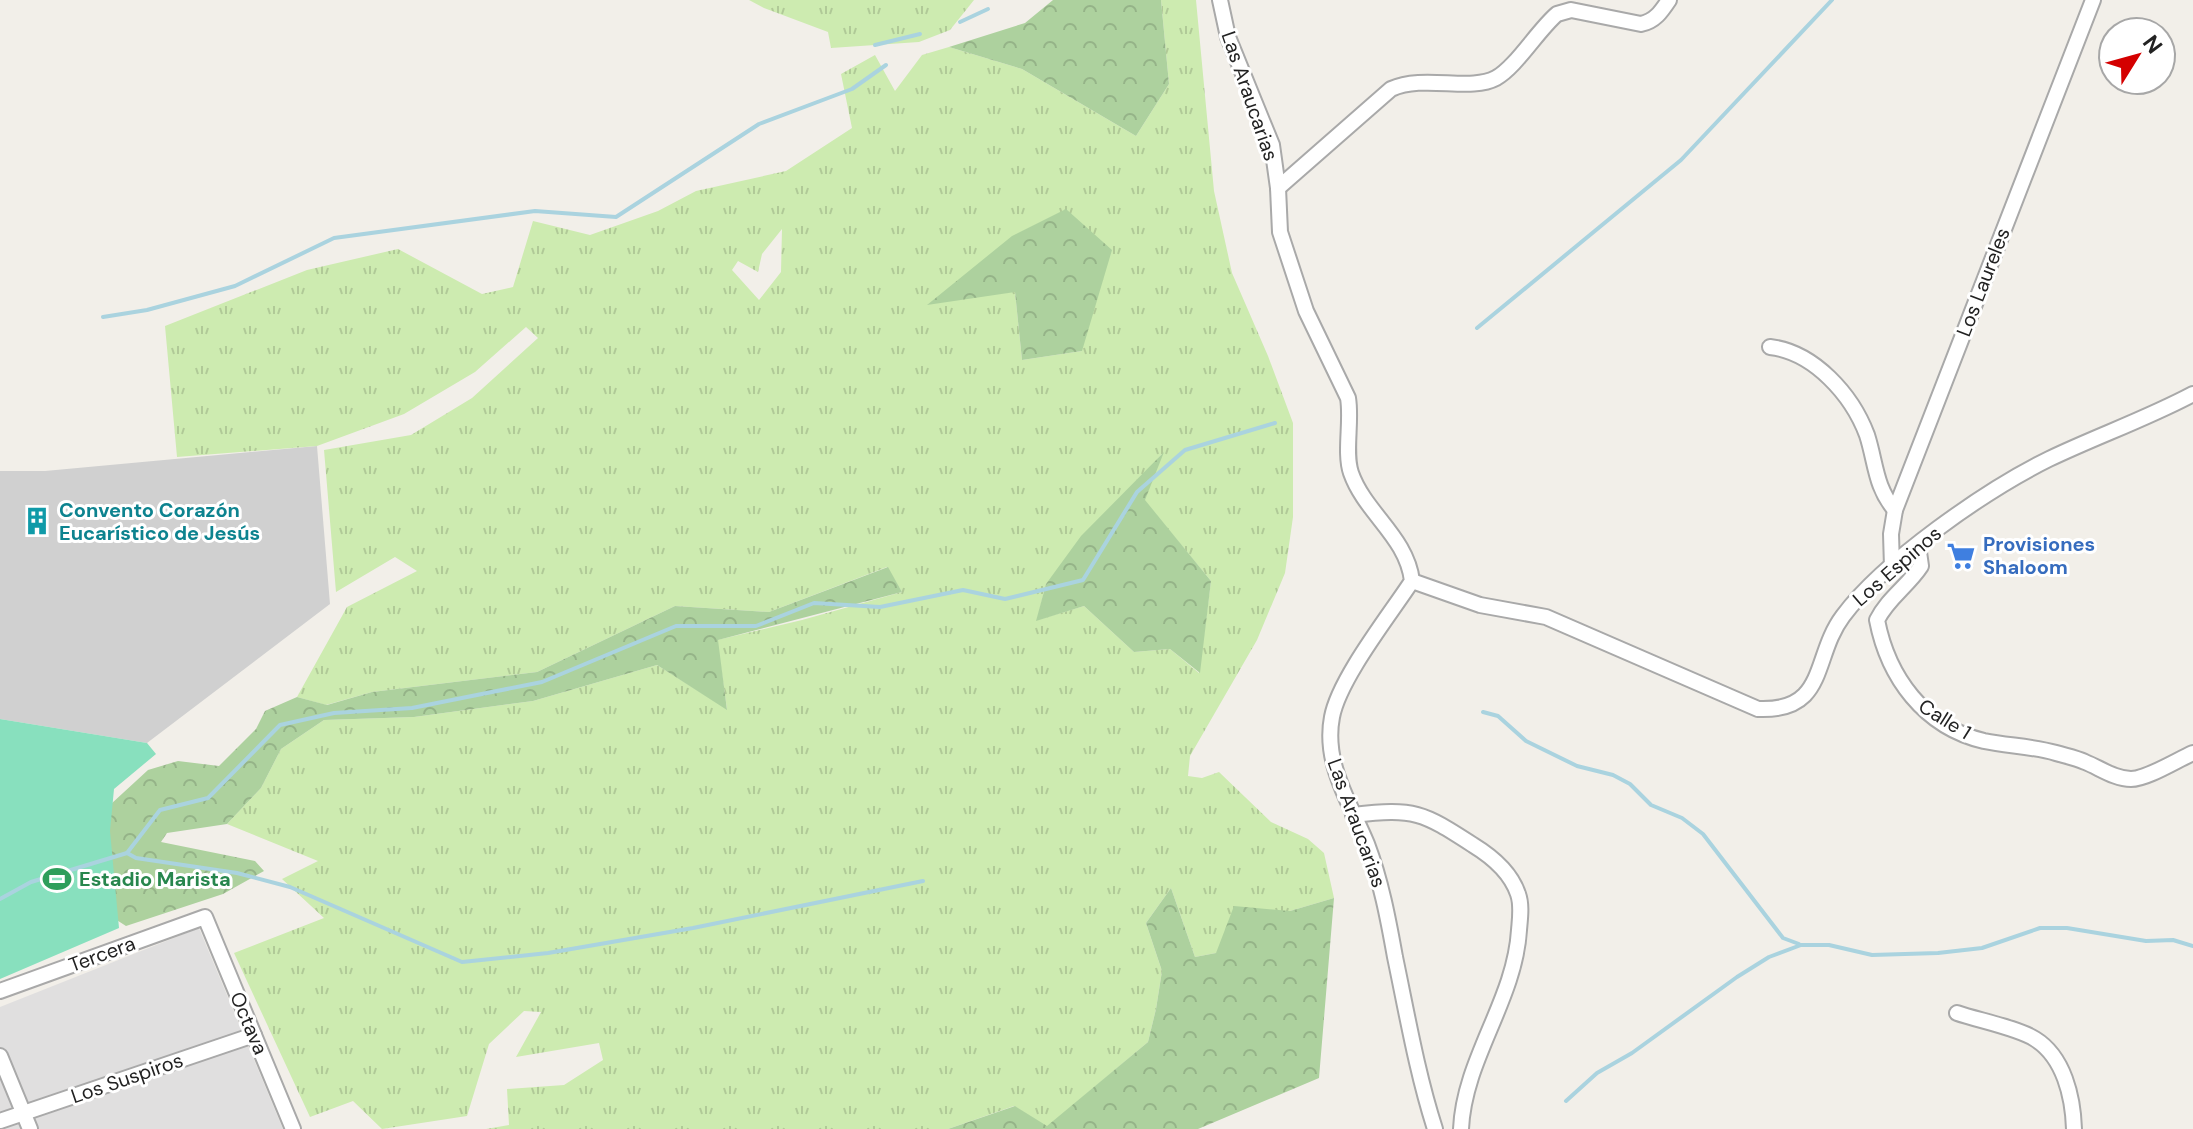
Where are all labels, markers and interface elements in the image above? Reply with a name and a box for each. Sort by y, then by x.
north arrow [2097,16,2177,96]
street label: Las Araucarias [1216,28,1284,164]
text: N [2136,29,2169,59]
street label: Los Laureles [1950,224,2016,340]
place label: Convento Corazón Eucarístico de Jesús [59,497,260,546]
building icon: Convento Corazón Eucarístico de Jesús [22,506,52,536]
street label: Los Espinos [1847,520,1947,612]
place label: Provisiones Shaloom [1983,531,2095,580]
supermarket icon: Provisiones Shaloom [1946,541,1976,571]
street label: Calle 1 [1914,693,1976,745]
street label: Las Araucarias [1322,755,1392,891]
sports icon: Estadio Marista [42,864,72,894]
place label: Estadio Marista [79,866,231,892]
street label: Tercera [65,930,139,978]
street label: Octava [224,988,274,1058]
street label: Los Suspiros [68,1047,186,1109]

